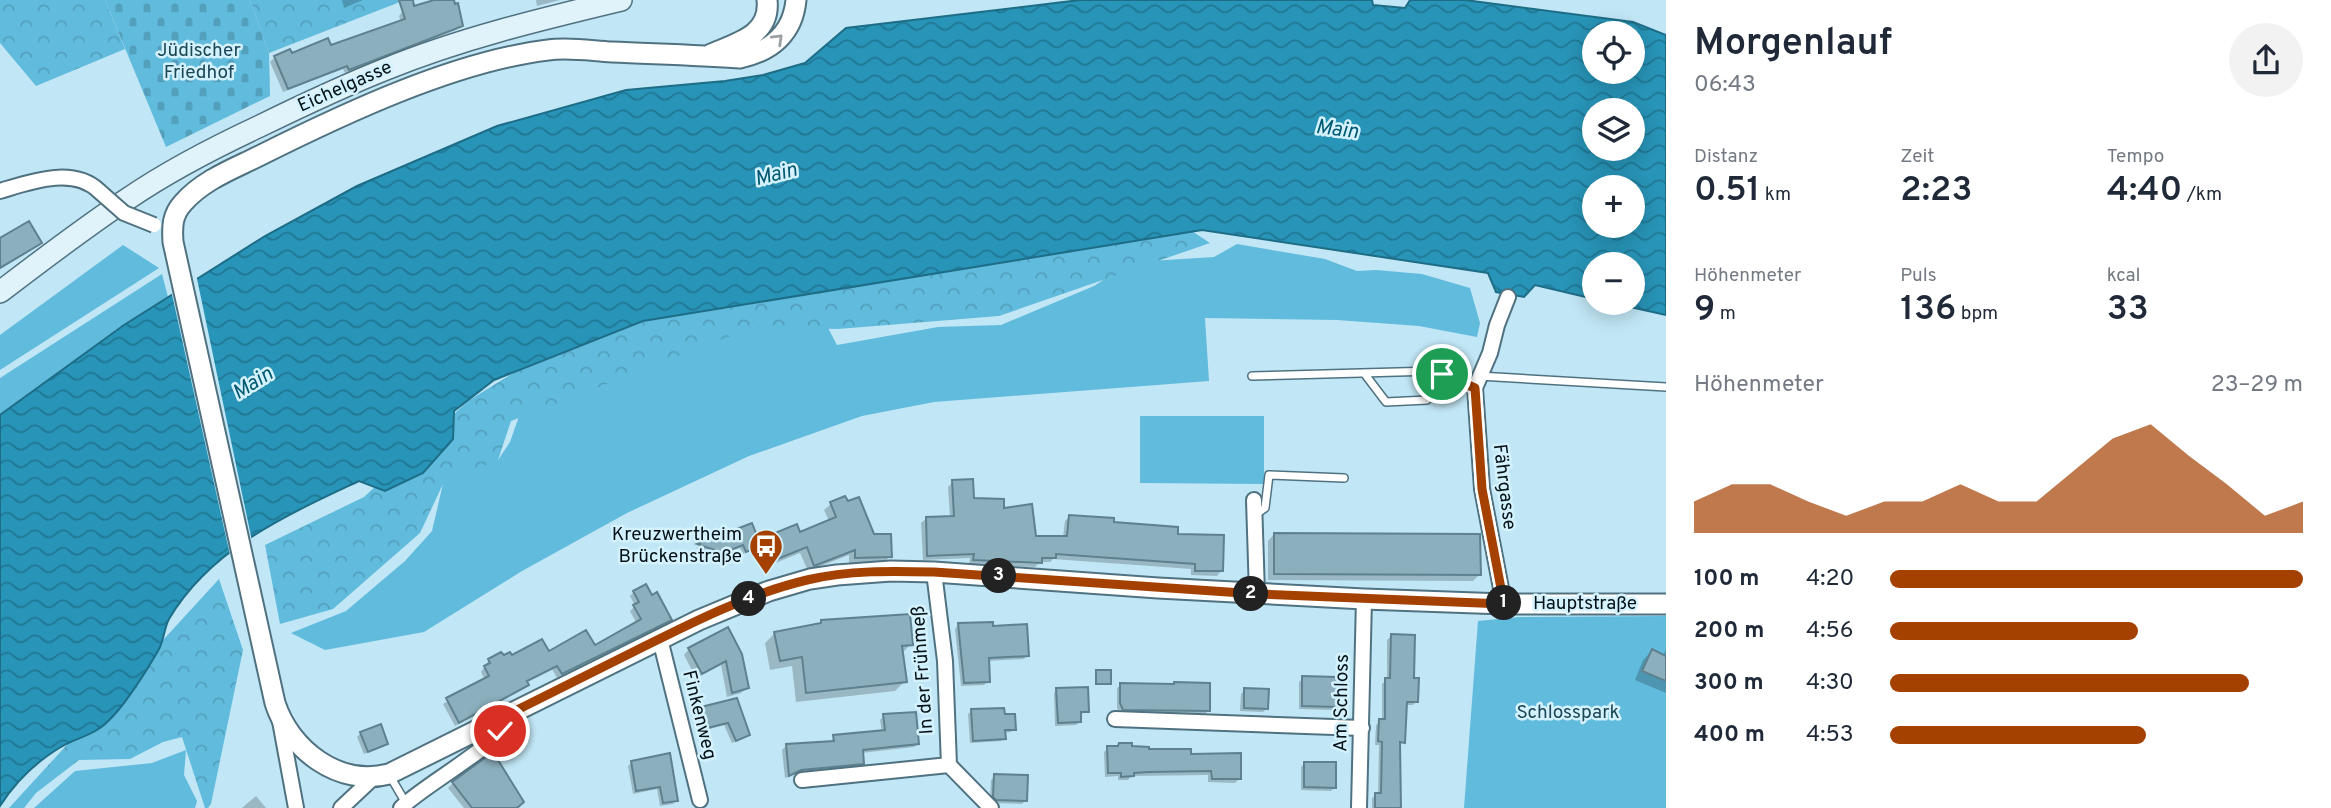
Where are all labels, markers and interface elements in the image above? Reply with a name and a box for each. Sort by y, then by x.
text: Morgenlauf [1694,20,1892,69]
map controls [1582,21,1645,315]
button: locate [1582,21,1645,84]
button: share [2229,23,2303,97]
one-way arrow [770,34,783,47]
park label: Jüdischer Friedhof [157,39,241,85]
street label: Eichelgasse [294,56,396,118]
text: 06:43 [1694,71,1756,100]
button: layers [1582,98,1645,161]
water label: Main [1314,114,1361,146]
text: Distanz [1694,145,1758,169]
text: Zeit [1900,145,1935,169]
text: Tempo [2107,145,2164,169]
water label: Main [752,157,801,193]
text: 0.51 [1694,169,1760,213]
text: 2:23 [1900,169,1972,213]
text: 4:40 [2107,169,2182,213]
button: + [1582,175,1645,238]
text: km [1760,183,1791,207]
text: /km [2182,183,2222,207]
button: − [1582,252,1645,315]
text: Höhenmeter [1694,264,1801,288]
text: Puls [1900,264,1937,288]
text: kcal [2107,264,2140,288]
text: 9 [1694,288,1715,332]
text: 136 [1900,288,1956,332]
text: 33 [2107,288,2149,332]
text: m [1715,302,1736,326]
text: bpm [1956,302,1998,326]
pin [1412,344,1472,404]
icon: arrive [1423,355,1461,393]
water label: Main [228,361,279,407]
text: Höhenmeter [1694,371,1824,400]
text: 23–29 m [2211,371,2303,400]
street label: Fährgasse [1487,443,1521,531]
place label: Kreuzwertheim Brückenstraße [612,523,742,569]
bus stop icon: Kreuzwertheim Brückenstraße [747,527,785,576]
pin: 3 [982,558,1016,594]
text: 3 [993,563,1004,587]
text: 100 m [1694,565,1759,594]
text: 4:20 [1806,565,1854,594]
pin: 2 [1234,576,1268,612]
text: 2 [1245,581,1256,605]
pin: 4 [732,582,766,616]
text: 4 [742,586,755,610]
pin: 1 [1486,586,1522,620]
text: 1 [1500,590,1507,614]
street label: Hauptstraße [1533,592,1637,616]
street label: In der Frühmeß [907,605,939,735]
text: 200 m [1694,617,1764,646]
text: 4:56 [1806,617,1853,646]
street label: Am Schloss [1329,654,1355,752]
street label: Finkenweg [676,668,722,762]
text: 300 m [1694,669,1764,698]
text: 4:30 [1806,669,1854,698]
pin [470,701,530,761]
park label: Schlosspark [1516,701,1620,725]
icon: check [481,712,519,750]
text: 400 m [1694,721,1765,750]
text: 4:53 [1806,721,1854,750]

